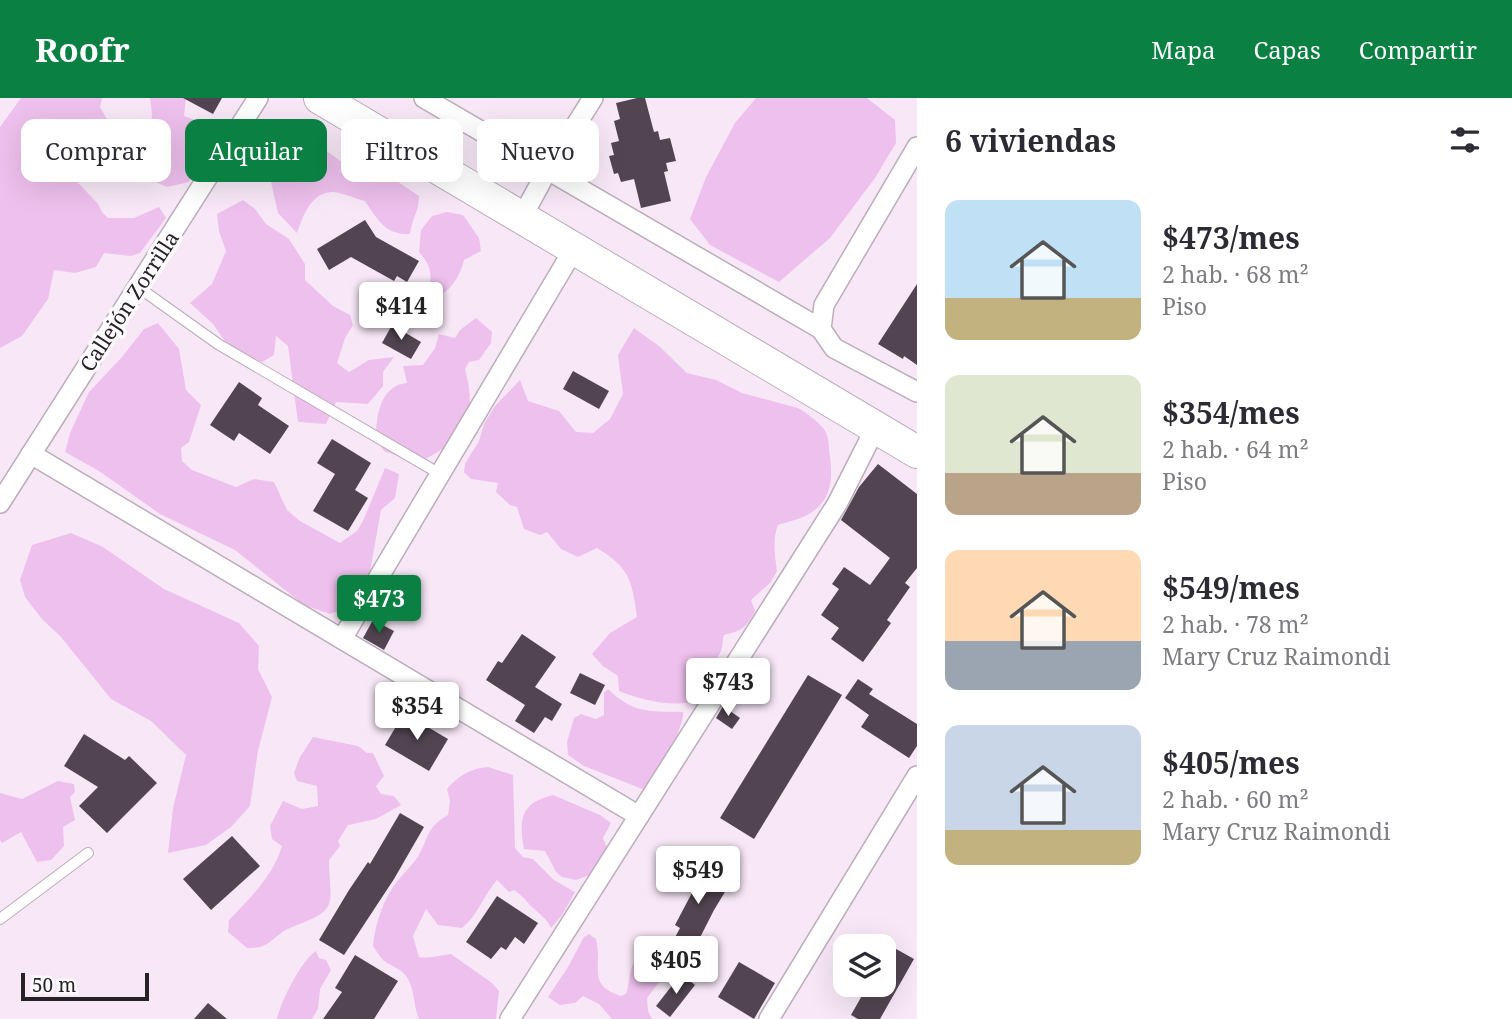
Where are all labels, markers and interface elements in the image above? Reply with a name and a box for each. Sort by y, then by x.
text: Roofr [35,27,130,72]
text: Mapa [1151,33,1215,66]
text: Capas [1253,33,1321,66]
text: Compartir [1359,33,1477,66]
chip: Comprar [21,119,171,182]
chip: Alquilar [185,119,327,182]
chip: Filtros [341,119,463,182]
chip: Nuevo [477,119,599,182]
text: 6 viviendas [945,120,1116,161]
icon: filters [1446,121,1484,159]
text: $473/mes [1162,217,1300,258]
street label: Callejón Zorrilla [73,225,185,377]
icon: home [1001,228,1085,312]
text: 2 hab. · 68 m² [1162,258,1309,290]
pin: $414 [360,282,442,342]
text: $414 [375,289,427,321]
text: Piso [1162,290,1207,322]
text: $354/mes [1162,392,1300,433]
icon: home [1001,403,1085,487]
text: 2 hab. · 64 m² [1162,433,1309,465]
text: Piso [1162,465,1207,497]
text: $549/mes [1162,567,1300,608]
pin: $473 [338,575,420,635]
icon: home [1001,578,1085,662]
text: $473 [353,582,405,614]
text: 2 hab. · 78 m² [1162,608,1309,640]
text: Mary Cruz Raimondi [1162,640,1390,672]
pin: $743 [687,658,769,718]
text: $743 [702,665,754,697]
pin: $354 [376,682,458,742]
text: $354 [391,689,443,721]
text: $405/mes [1162,742,1300,783]
icon: home [1001,753,1085,837]
text: 2 hab. · 60 m² [1162,783,1309,815]
text: Mary Cruz Raimondi [1162,815,1390,847]
pin: $549 [657,846,739,906]
text: $549 [672,853,724,885]
map controls [833,934,896,997]
button: layers [833,934,896,997]
pin: $405 [635,936,717,996]
text: $405 [650,943,702,975]
scale bar [21,970,149,1002]
text: 50 m [32,972,76,998]

